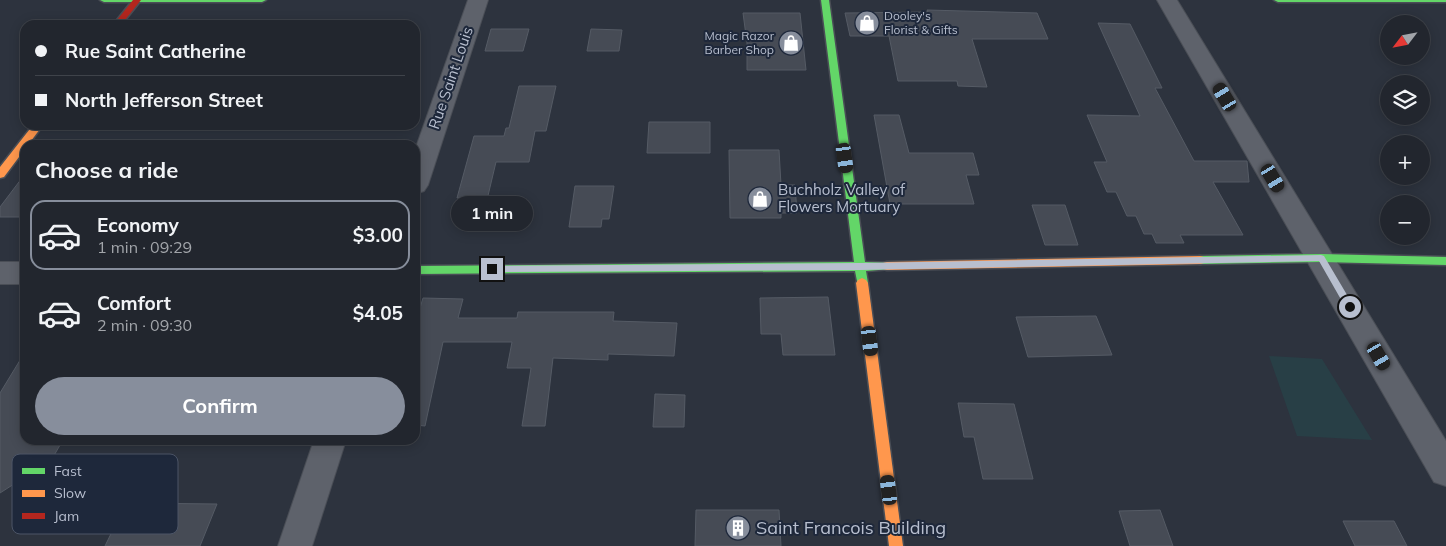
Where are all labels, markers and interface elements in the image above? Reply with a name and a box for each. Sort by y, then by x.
place label: Dooley's Florist & Gifts [884,8,958,37]
shop icon: Dooley's Florist & Gifts [854,10,880,36]
north arrow [1380,15,1430,65]
map controls [1380,15,1430,245]
street label: Rue Saint Louis [424,24,477,132]
place label: Magic Razor Barber Shop [705,28,775,57]
shop icon: Magic Razor Barber Shop [778,30,804,56]
text: Rue Saint Catherine [65,39,246,63]
button: layers [1380,75,1430,125]
car [1210,80,1239,114]
text: North Jefferson Street [65,88,263,112]
button: + [1380,135,1430,185]
car [835,142,854,174]
text: Choose a ride [35,156,178,184]
car [1258,161,1287,195]
place label: Buchholz Valley of Flowers Mortuary [778,180,906,216]
shop icon: Buchholz Valley of Flowers Mortuary [747,186,773,212]
button: − [1380,195,1430,245]
callout: 1 min [451,196,533,232]
text: 1 min [471,203,513,223]
icon: car [37,213,82,258]
text: Economy [97,213,179,237]
text: $3.00 [353,223,403,247]
text: 1 min · 09:29 [97,237,192,257]
route end [481,258,503,280]
icon: car [37,291,82,336]
text: Comfort [97,291,171,315]
route start [1339,296,1361,318]
text: $4.05 [353,301,403,325]
text: 2 min · 09:30 [97,315,192,335]
car [860,325,879,357]
car [1365,339,1392,373]
button: Confirm [35,377,405,435]
legend [12,454,178,534]
text: Fast [54,462,82,480]
car [879,474,898,506]
text: Slow [54,484,86,502]
text: Jam [54,507,79,525]
building icon: Saint Francois Building [725,515,751,541]
place label: Saint Francois Building [756,516,946,539]

